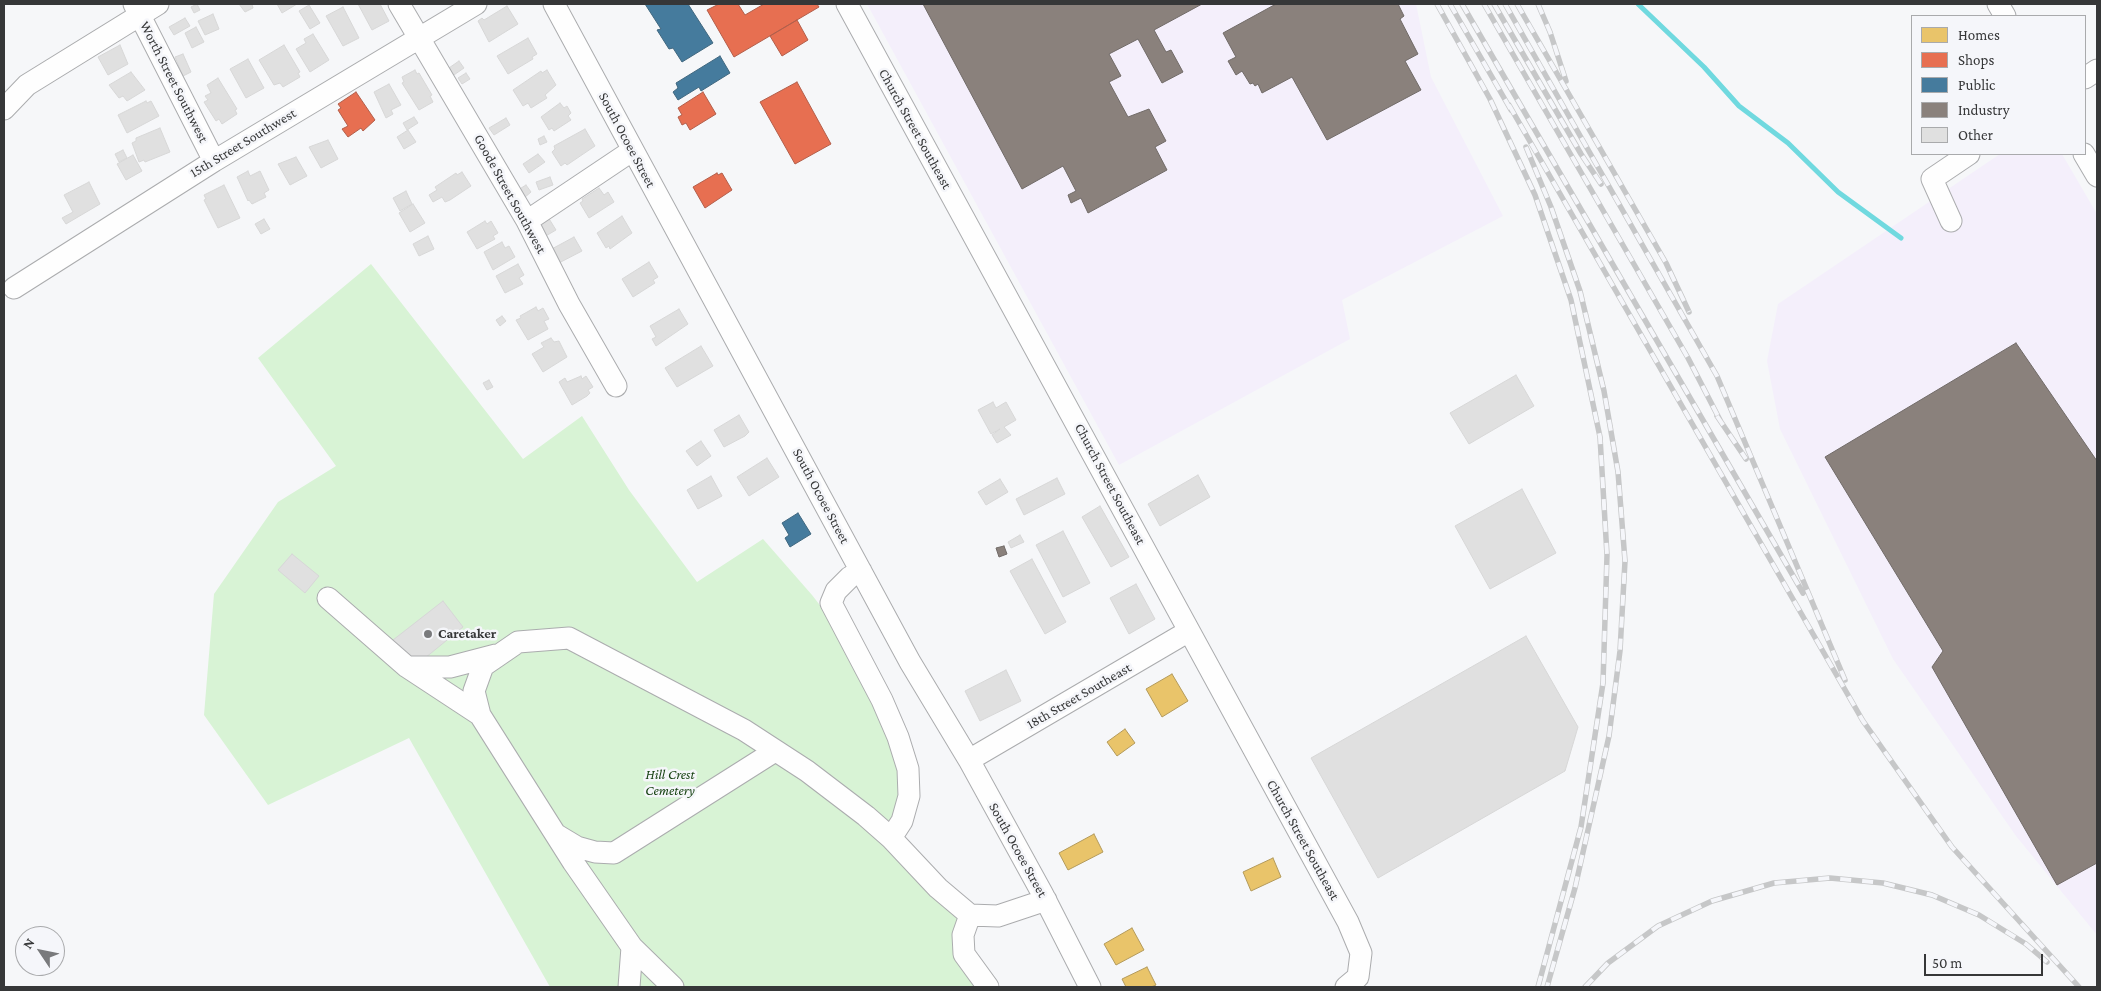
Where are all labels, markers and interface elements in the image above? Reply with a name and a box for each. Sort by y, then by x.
legend [1911,15,2086,155]
street label: Worth Street Southwest [136,19,212,145]
text: Homes [1958,27,2000,43]
text: Shops [1958,52,1994,68]
street label: Church Street Southeast [875,66,955,192]
text: Public [1958,77,1995,93]
street label: South Ocoee Street [595,89,659,191]
text: Industry [1958,102,2010,118]
street label: 15th Street Southwest [187,105,299,181]
text: Other [1958,127,1993,143]
street label: Goode Street Southwest [470,131,550,257]
street label: Church Street Southeast [1071,420,1149,548]
street label: South Ocoee Street [789,445,853,547]
place label: Caretaker [438,626,496,642]
marker: Caretaker [422,628,434,640]
street label: 18th Street Southeast [1024,659,1134,733]
park label: Hill Crest Cemetery [645,767,695,800]
street label: Church Street Southeast [1263,777,1343,903]
street label: South Ocoee Street [985,800,1051,900]
north arrow [15,926,65,976]
text: N [19,935,38,952]
scale bar [1926,944,2045,976]
text: 50 m [1932,955,1962,971]

